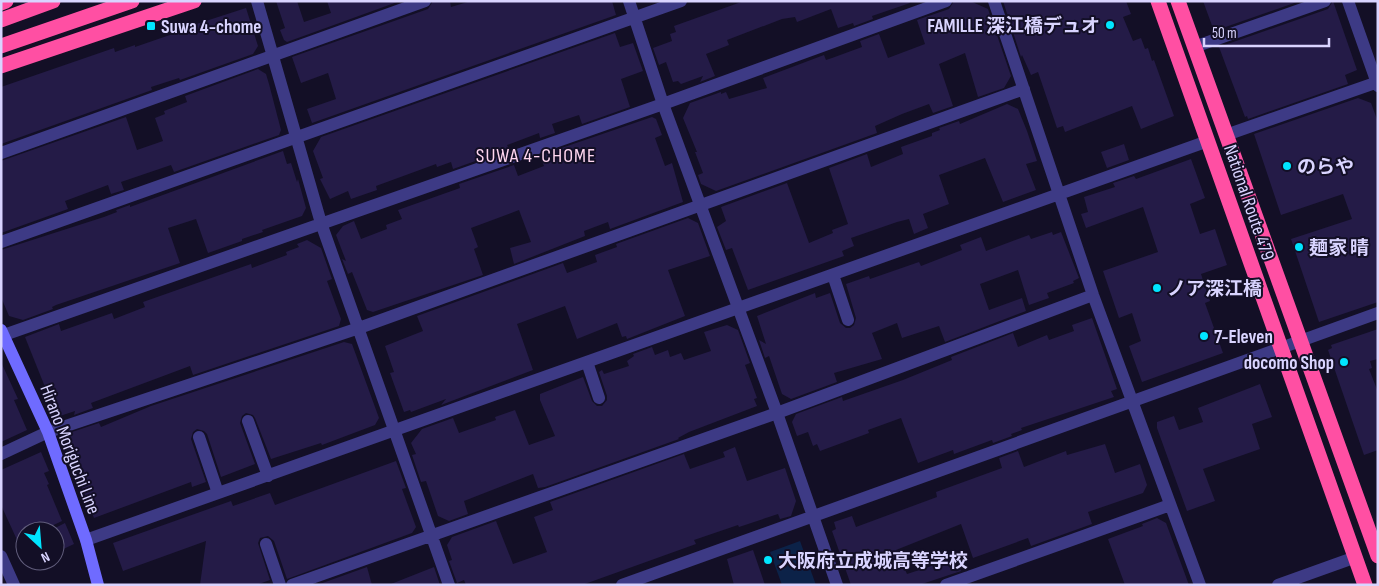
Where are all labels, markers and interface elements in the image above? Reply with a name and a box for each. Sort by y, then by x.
place label: FAMILLE 深江橋デュオ [927,15,1100,38]
scale bar [1204,15,1329,47]
place label: Suwa 4-chome [161,16,261,39]
marker: FAMILLE 深江橋デュオ [1104,19,1116,31]
marker: Suwa 4-chome [145,20,157,32]
text: 50 m [1212,24,1237,43]
street label: National Route 479 [1218,142,1279,263]
district label: SUWA 4-CHOME [476,144,596,168]
place label: のらや [1297,156,1354,179]
marker: のらや [1281,160,1293,172]
place label: 麺家 晴 [1309,237,1369,260]
marker: 麺家 晴 [1293,241,1305,253]
place label: ノア深江橋 [1167,278,1262,301]
marker: ノア深江橋 [1151,282,1163,294]
place label: 7-Eleven [1214,326,1273,349]
marker: 7-Eleven [1198,330,1210,342]
place label: docomo Shop [1244,352,1334,375]
marker: docomo Shop [1338,356,1350,368]
street label: Hirano Moriguchi Line [34,381,105,518]
north arrow [15,521,65,571]
text: N [38,548,53,567]
place label: 大阪府立成城高等学校 [778,550,968,573]
marker: 大阪府立成城高等学校 [762,554,774,566]

